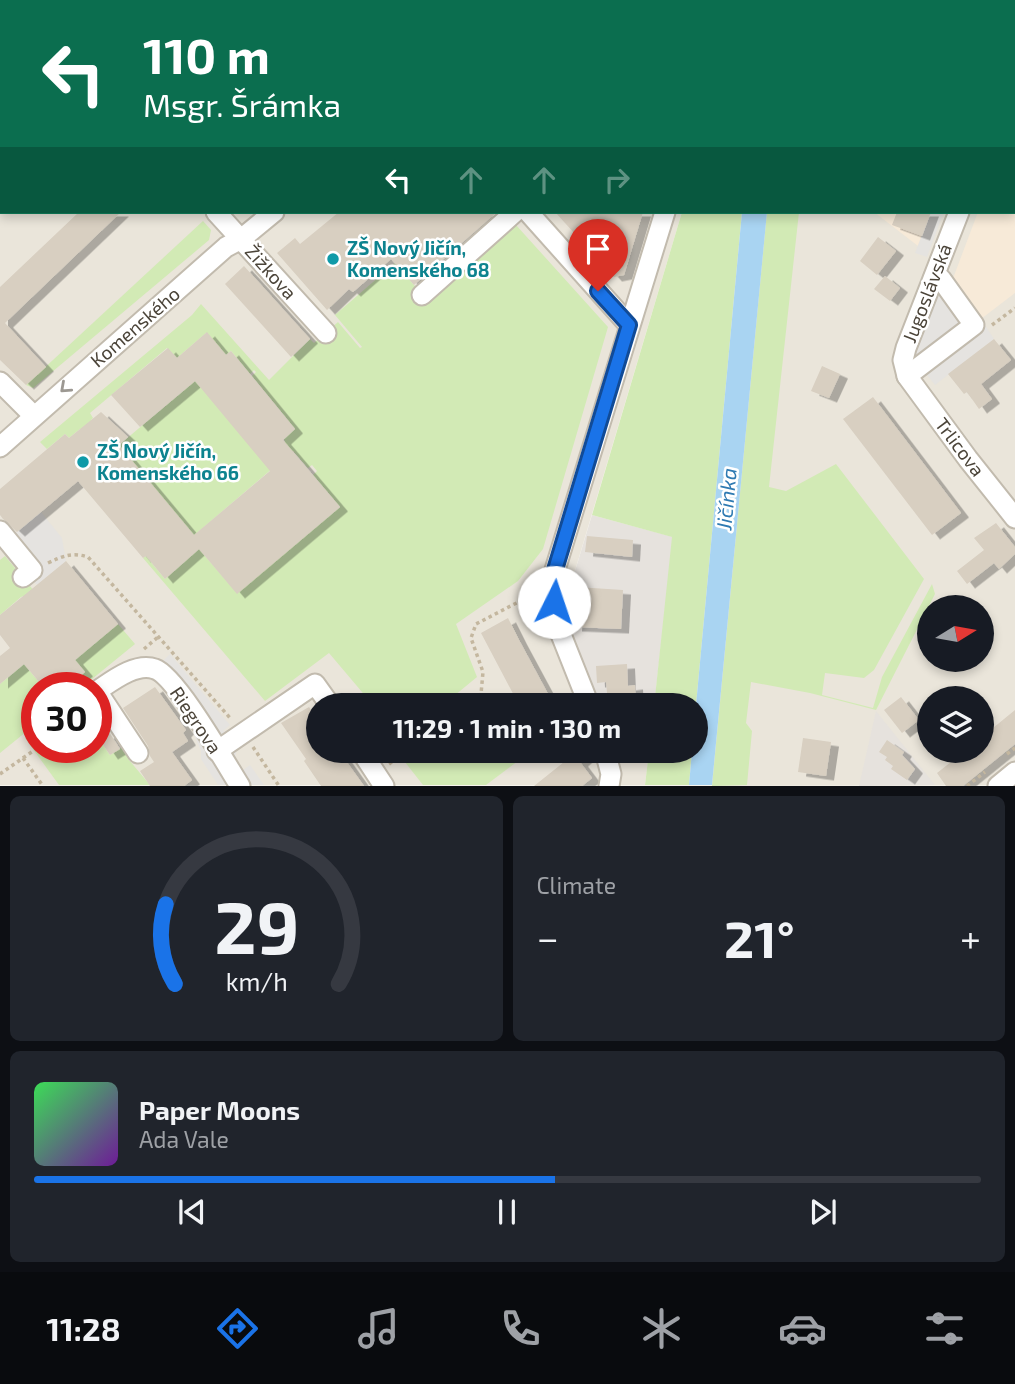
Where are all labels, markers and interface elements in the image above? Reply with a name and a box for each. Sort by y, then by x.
text: 110 m [143,25,270,84]
icon: left [28,28,119,119]
text: Msgr. Šrámka [143,85,341,123]
icon: left [379,161,417,199]
icon: ahead [452,161,490,199]
icon: ahead [525,161,563,199]
icon: right [598,161,636,199]
pin [568,219,628,291]
icon: arrive [579,230,617,268]
place label: ZŠ Nový Jičín, Komenského 68 [347,236,490,281]
street label: Žižkova [241,240,302,304]
street label: Jugoslávská [897,240,956,346]
marker: ZŠ Nový Jičín, Komenského 68 [325,251,341,267]
street label: Komenského [85,282,184,372]
one-way arrow [60,380,73,393]
street label: Trlicova [931,413,990,481]
place label: ZŠ Nový Jičín, Komenského 66 [97,439,239,484]
marker: ZŠ Nový Jičín, Komenského 66 [75,454,91,470]
water label: Jičínka [710,467,741,532]
position arrow [517,565,591,639]
north arrow [917,595,994,672]
map controls [917,595,994,763]
speed limit sign: 30 [21,672,112,763]
street label: Riegrova [166,682,227,758]
button: layers [917,686,994,763]
text: 11:29 · 1 min · 130 m [393,712,621,743]
text: Climate [537,871,616,899]
text: 29 [214,882,299,970]
text: 21° [724,906,795,968]
text: − [537,914,559,960]
text: + [960,914,981,960]
text: km/h [225,966,287,996]
text: Paper Moons [139,1094,300,1125]
text: Ada Vale [139,1125,229,1153]
icon: previous [173,1193,211,1231]
icon: pause [488,1193,526,1231]
icon: next [804,1193,842,1231]
icon: directions [213,1304,262,1353]
icon: music [354,1304,403,1353]
icon: phone [496,1304,545,1353]
icon: climate [637,1304,686,1353]
icon: car [778,1304,827,1353]
icon: filters [920,1304,969,1353]
text: 11:28 [46,1309,121,1347]

